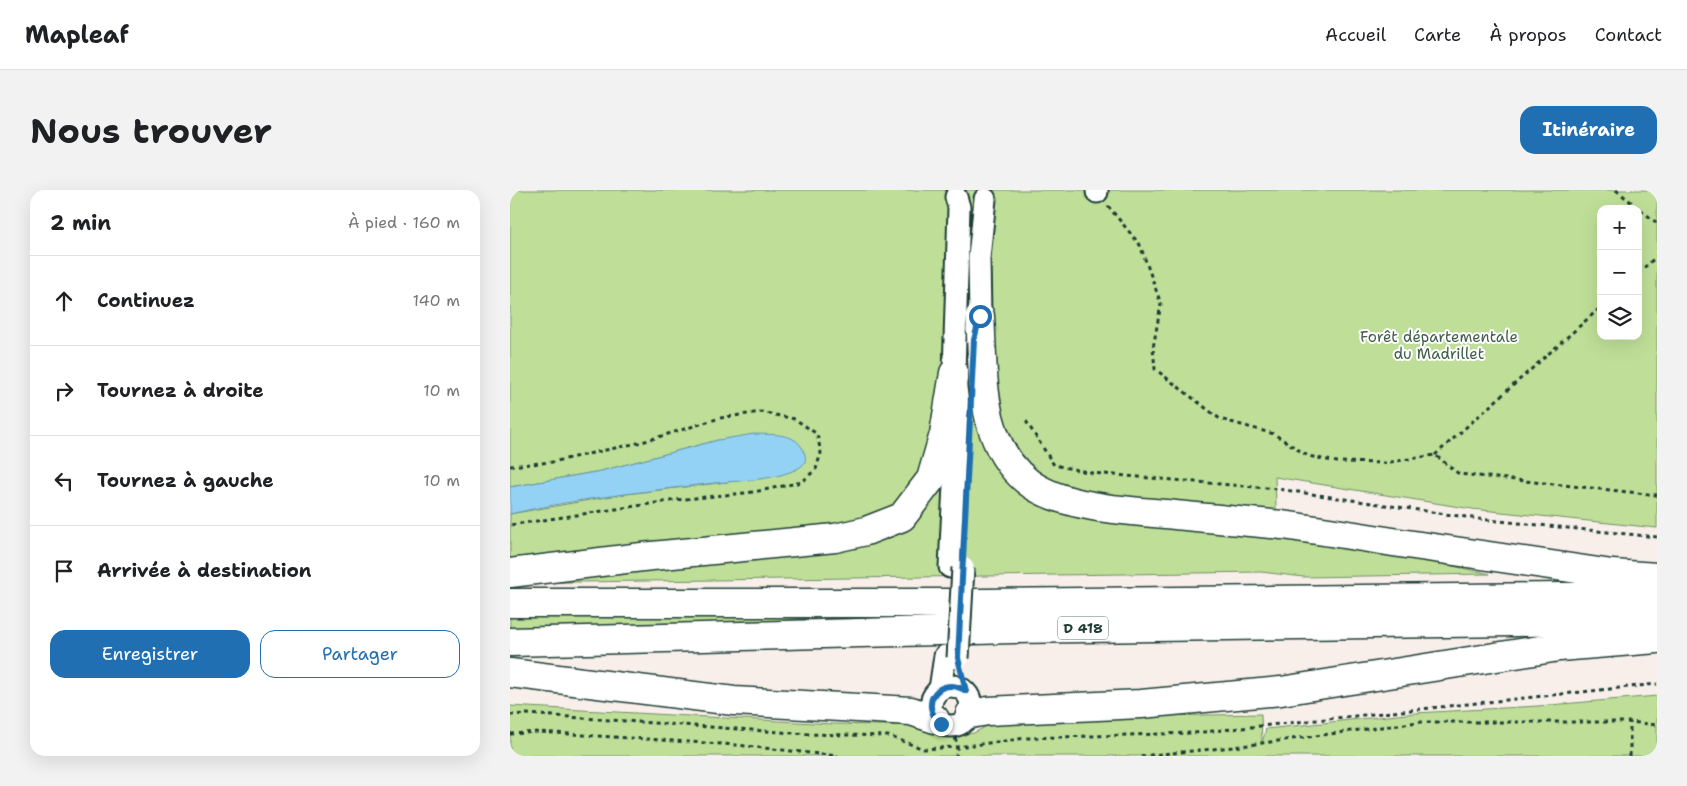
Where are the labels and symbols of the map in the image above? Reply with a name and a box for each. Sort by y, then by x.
route start [969,305,992,328]
park label: Forêt départementale du Madrillet [1360,327,1518,364]
road number: D 418 [1058,616,1108,639]
route end [930,713,953,736]

